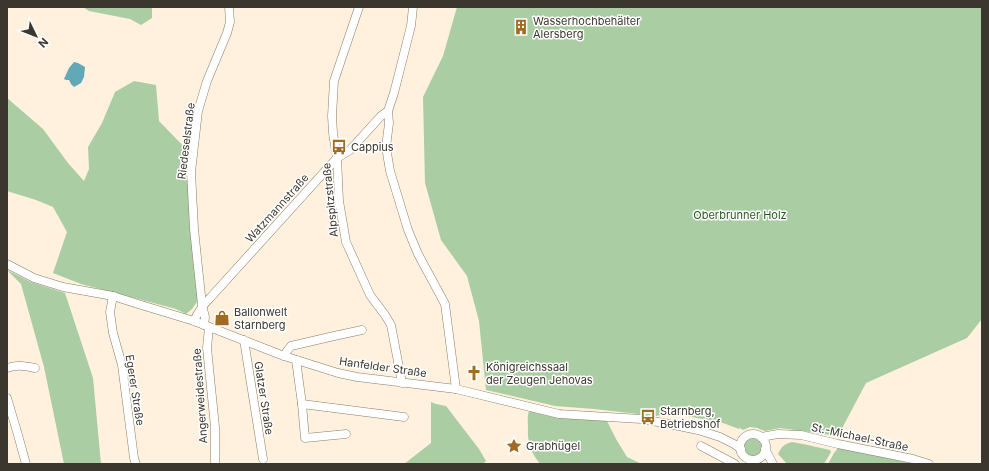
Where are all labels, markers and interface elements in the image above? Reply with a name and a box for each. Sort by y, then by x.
place label: Wasserhochbehälter Alersberg [533,14,640,41]
north arrow [16,16,56,56]
building icon: Wasserhochbehälter Alersberg [512,18,530,36]
text: N [35,35,51,51]
street label: Riedeselstraße [174,102,198,180]
bus stop icon: Cappius [330,138,348,156]
place label: Cappius [351,140,394,154]
street label: Alpspitzstraße [319,162,341,238]
street label: Watzmannstraße [242,171,312,245]
park label: Oberbrunner Holz [693,208,787,222]
place label: Ballonwelt Starnberg [234,305,288,332]
shop icon: Ballonwelt Starnberg [213,309,231,327]
street label: Angerweidestraße [190,348,210,444]
street label: Egerer Straße [122,354,148,426]
street label: Hanfelder Straße [338,354,428,380]
street label: Glatzer Straße [251,360,277,436]
place label: Königreichssaal der Zeugen Jehovas [486,360,593,387]
church icon: Königreichssaal der Zeugen Jehovas [465,364,483,382]
place label: Starnberg, Betriebshof [660,404,720,431]
bus stop icon: Starnberg, Betriebshof [639,408,657,426]
street label: St.-Michael-Straße [810,420,910,454]
place icon: Grabhügel [505,437,523,455]
place label: Grabhügel [526,439,580,453]

